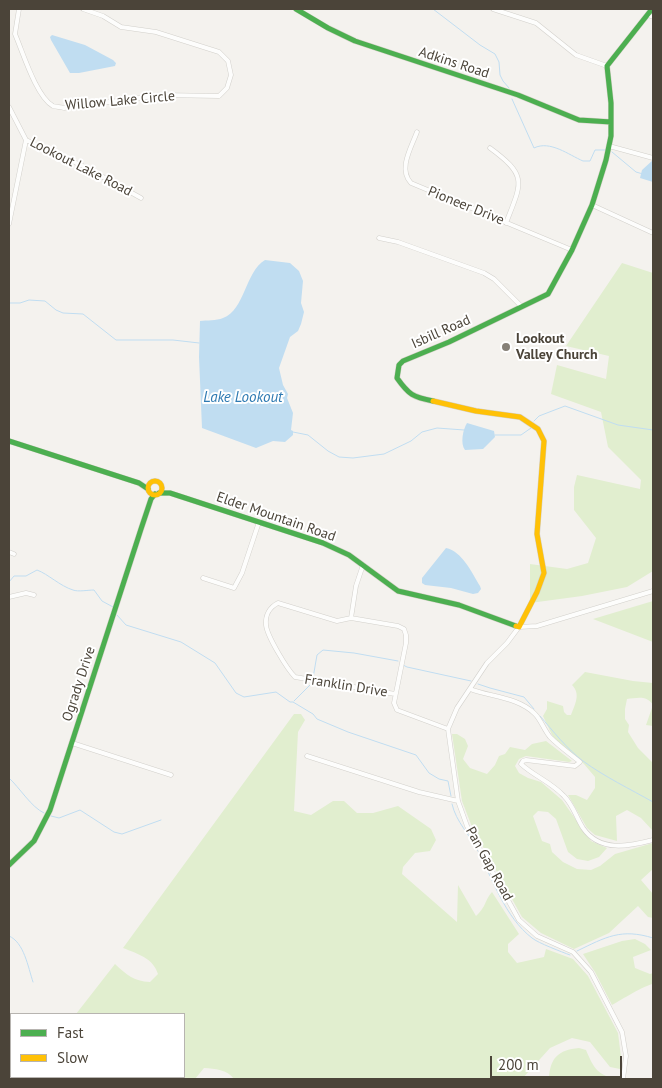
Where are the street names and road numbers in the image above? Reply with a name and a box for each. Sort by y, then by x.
street label: Adkins Road [417,44,491,82]
street label: Willow Lake Circle [64,88,176,114]
street label: Lookout Lake Road [27,134,135,200]
street label: Pioneer Drive [425,183,507,229]
street label: Isbill Road [409,312,473,352]
street label: Elder Mountain Road [214,489,338,545]
street label: Ogrady Drive [59,644,99,724]
street label: Franklin Drive [303,671,389,701]
street label: Pan Gap Road [462,824,516,904]

